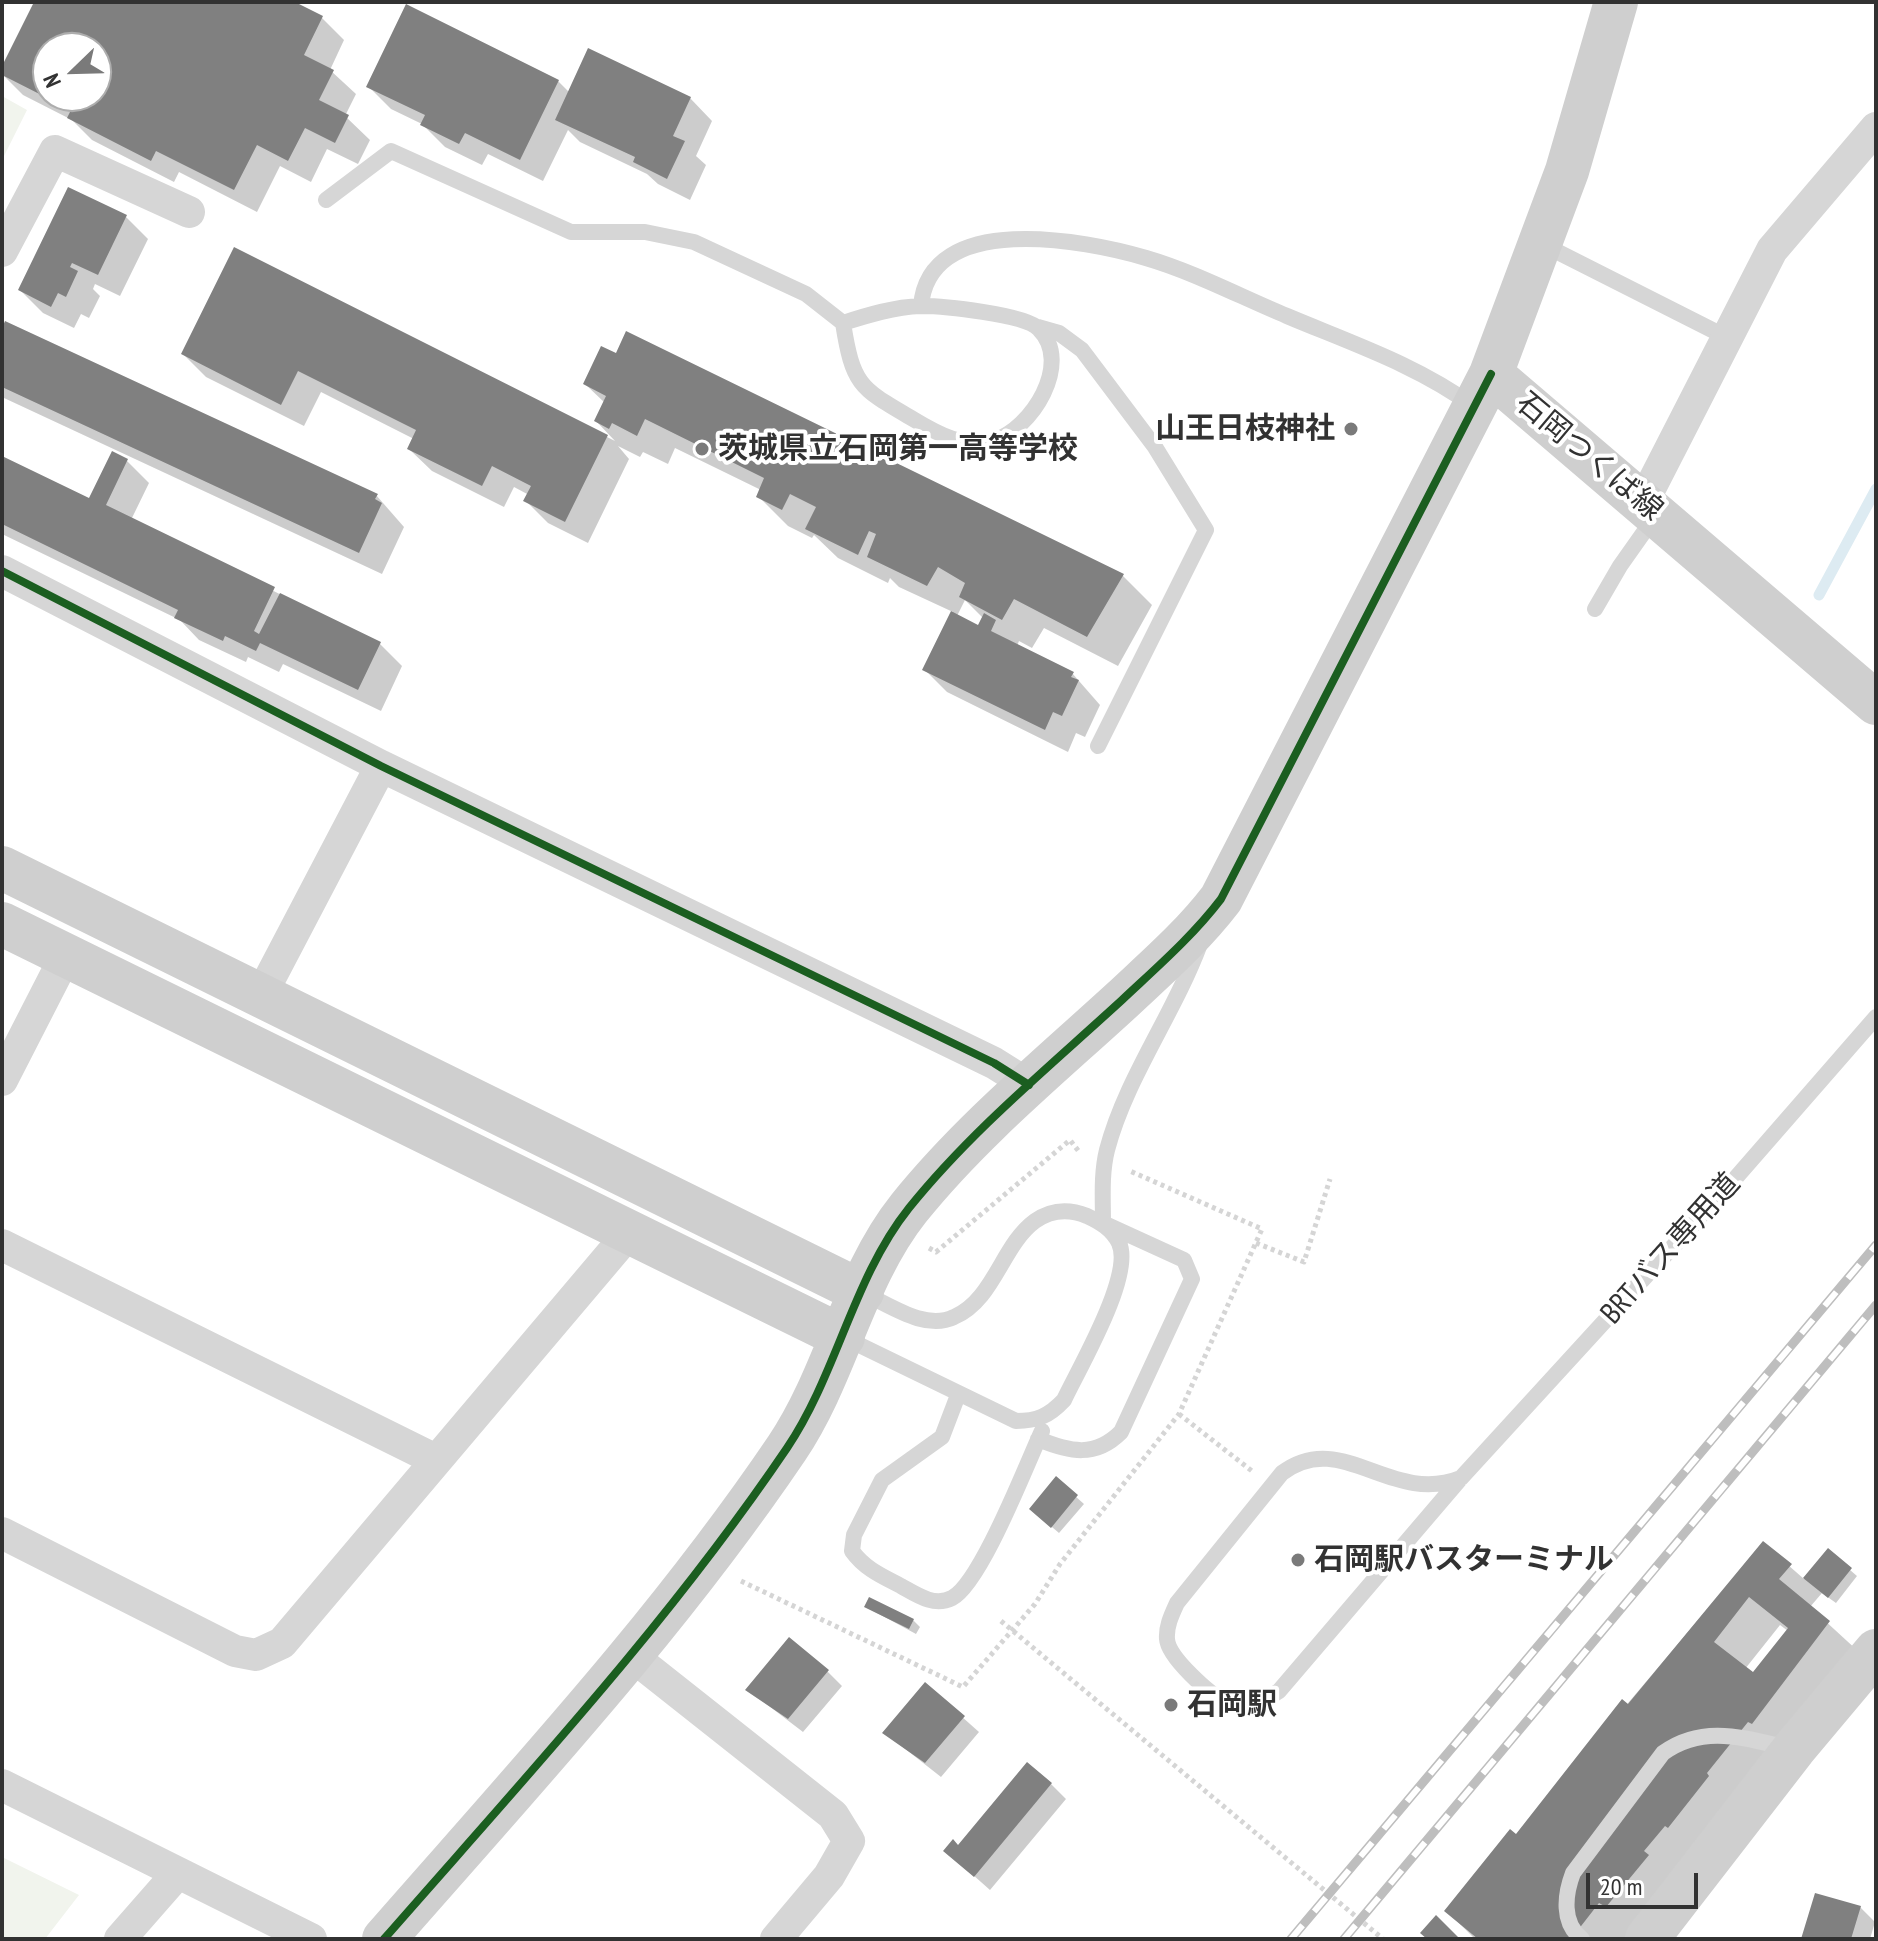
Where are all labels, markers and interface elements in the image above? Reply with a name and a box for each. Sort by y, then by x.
north arrow [32,32,112,112]
text: N [37,70,67,92]
street label: 石岡つくば線 [1508,385,1670,529]
place label: 山王日枝神社 [1155,411,1335,447]
marker: 山王日枝神社 [1342,420,1360,438]
place label: 茨城県立石岡第一高等学校 [718,431,1078,467]
marker: 茨城県立石岡第一高等学校 [693,440,711,458]
street label: BRTバス専用道 [1594,1166,1748,1332]
place label: 石岡駅バスターミナル [1314,1542,1614,1578]
marker: 石岡駅バスターミナル [1289,1551,1307,1569]
place label: 石岡駅 [1187,1687,1277,1723]
marker: 石岡駅 [1162,1696,1180,1714]
scale bar [1590,1857,1702,1907]
text: 20 m [1600,1871,1642,1902]

